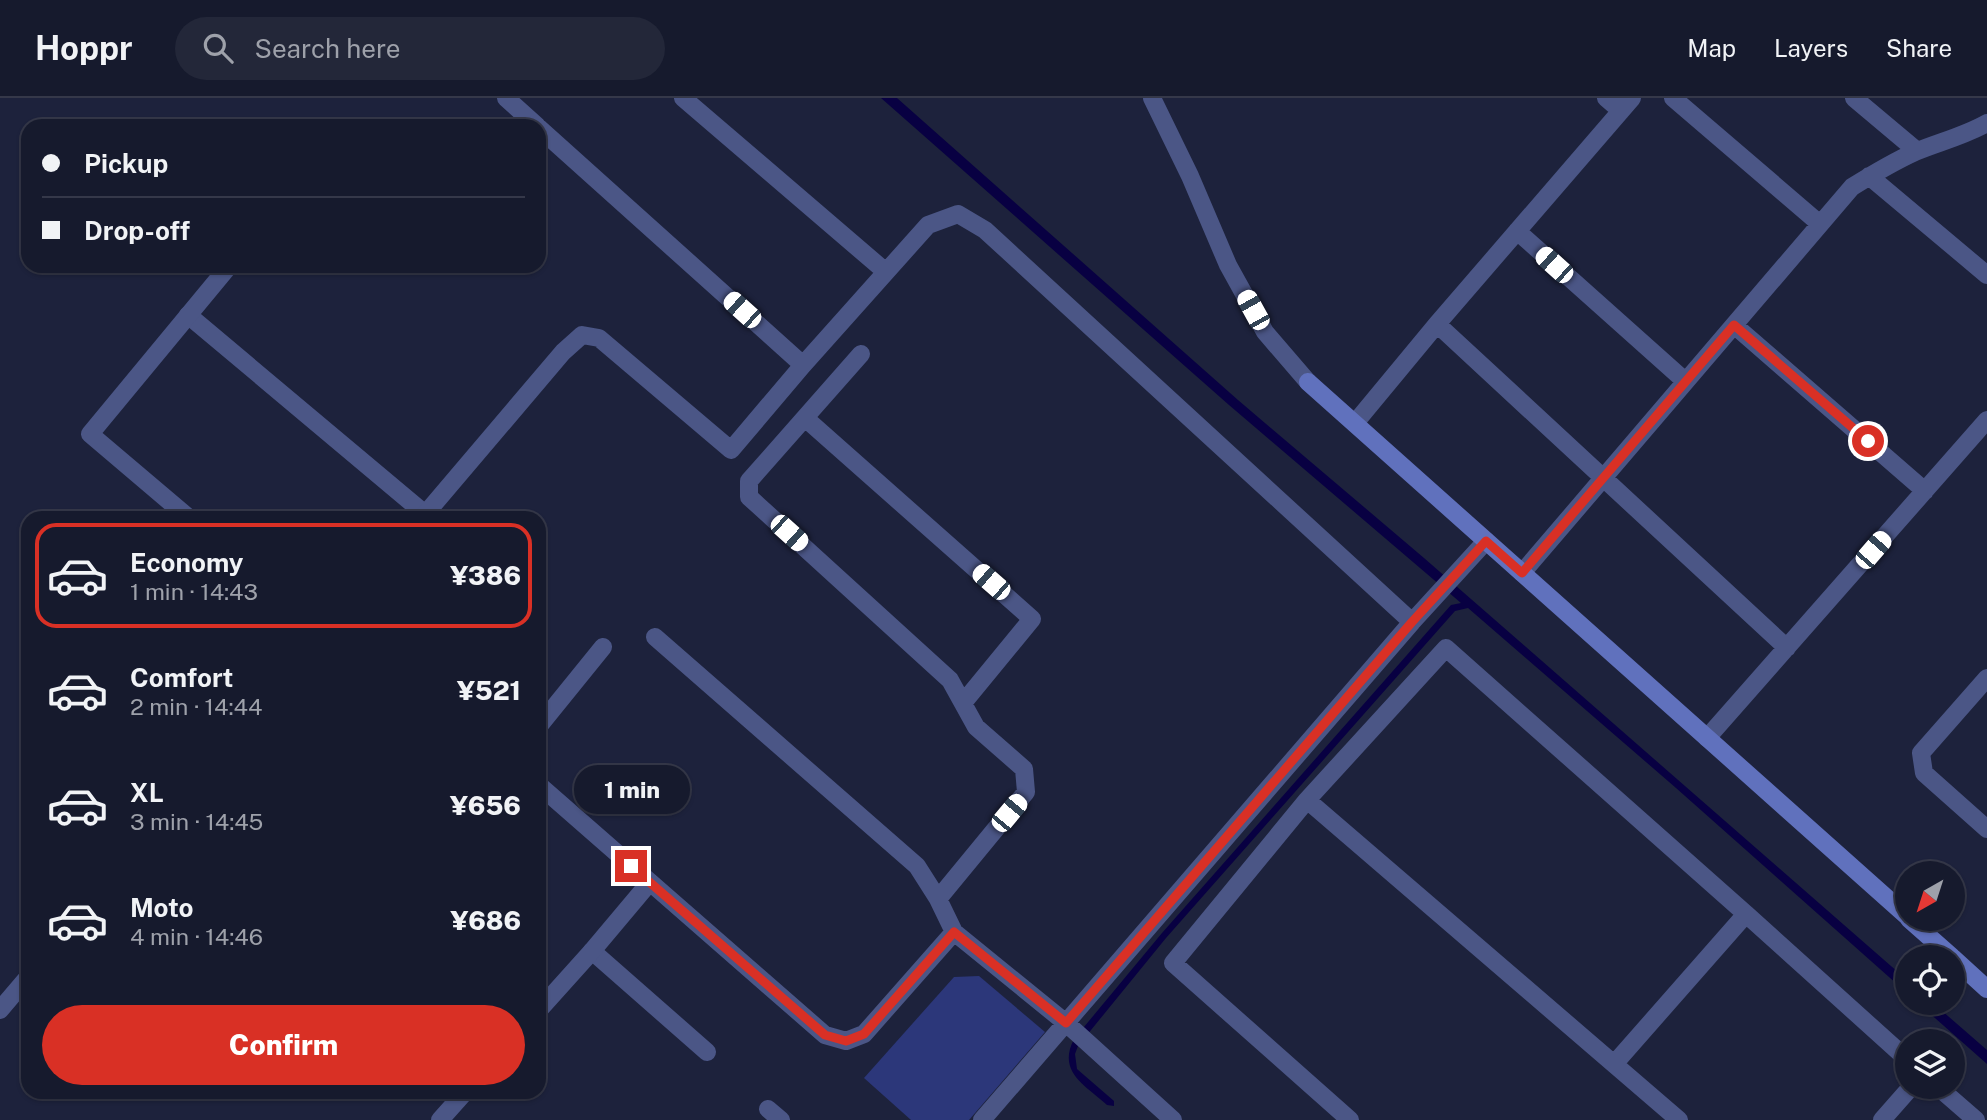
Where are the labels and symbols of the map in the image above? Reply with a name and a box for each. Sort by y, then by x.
car [1532,243,1577,287]
car [1234,287,1273,333]
car [720,288,765,332]
route start [1852,425,1884,457]
car [767,511,812,555]
car [1852,527,1895,573]
car [969,560,1014,604]
callout: 1 min [573,764,689,814]
car [988,790,1031,836]
route end [615,850,647,882]
north arrow [1895,861,1965,931]

